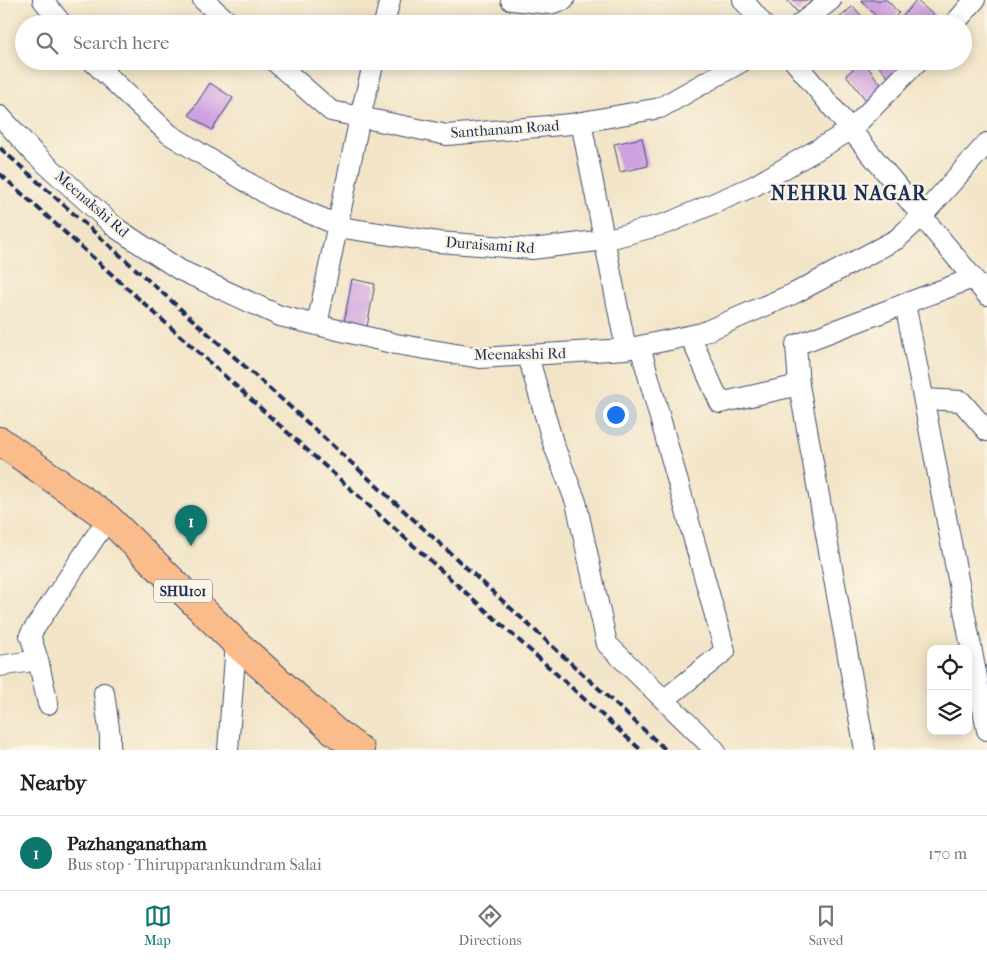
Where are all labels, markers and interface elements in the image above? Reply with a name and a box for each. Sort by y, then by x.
search box [15,15,972,70]
icon: search [33,29,61,57]
text: Search here [73,32,169,54]
street label: Santhanam Road [450,116,561,142]
street label: Meenakshi Rd [51,167,133,242]
district label: NEHRU NAGAR [771,182,928,205]
street label: Duraisami Rd [445,233,536,257]
street label: Meenakshi Rd [474,344,567,364]
your location [603,402,629,428]
pin: 1 [175,505,207,546]
road number: SHU101 [154,580,212,602]
map controls [927,645,972,735]
button: locate [927,645,972,690]
button: layers [927,690,972,735]
text: Nearby [20,771,86,795]
text: Pazhanganatham [67,833,207,855]
text: 1 [33,844,39,863]
text: 170 m [928,844,967,863]
text: Bus stop · Thirupparankundram Salai [67,855,322,874]
tab: Map [144,902,172,949]
tab: Directions [459,902,522,949]
tab: Saved [809,902,843,949]

